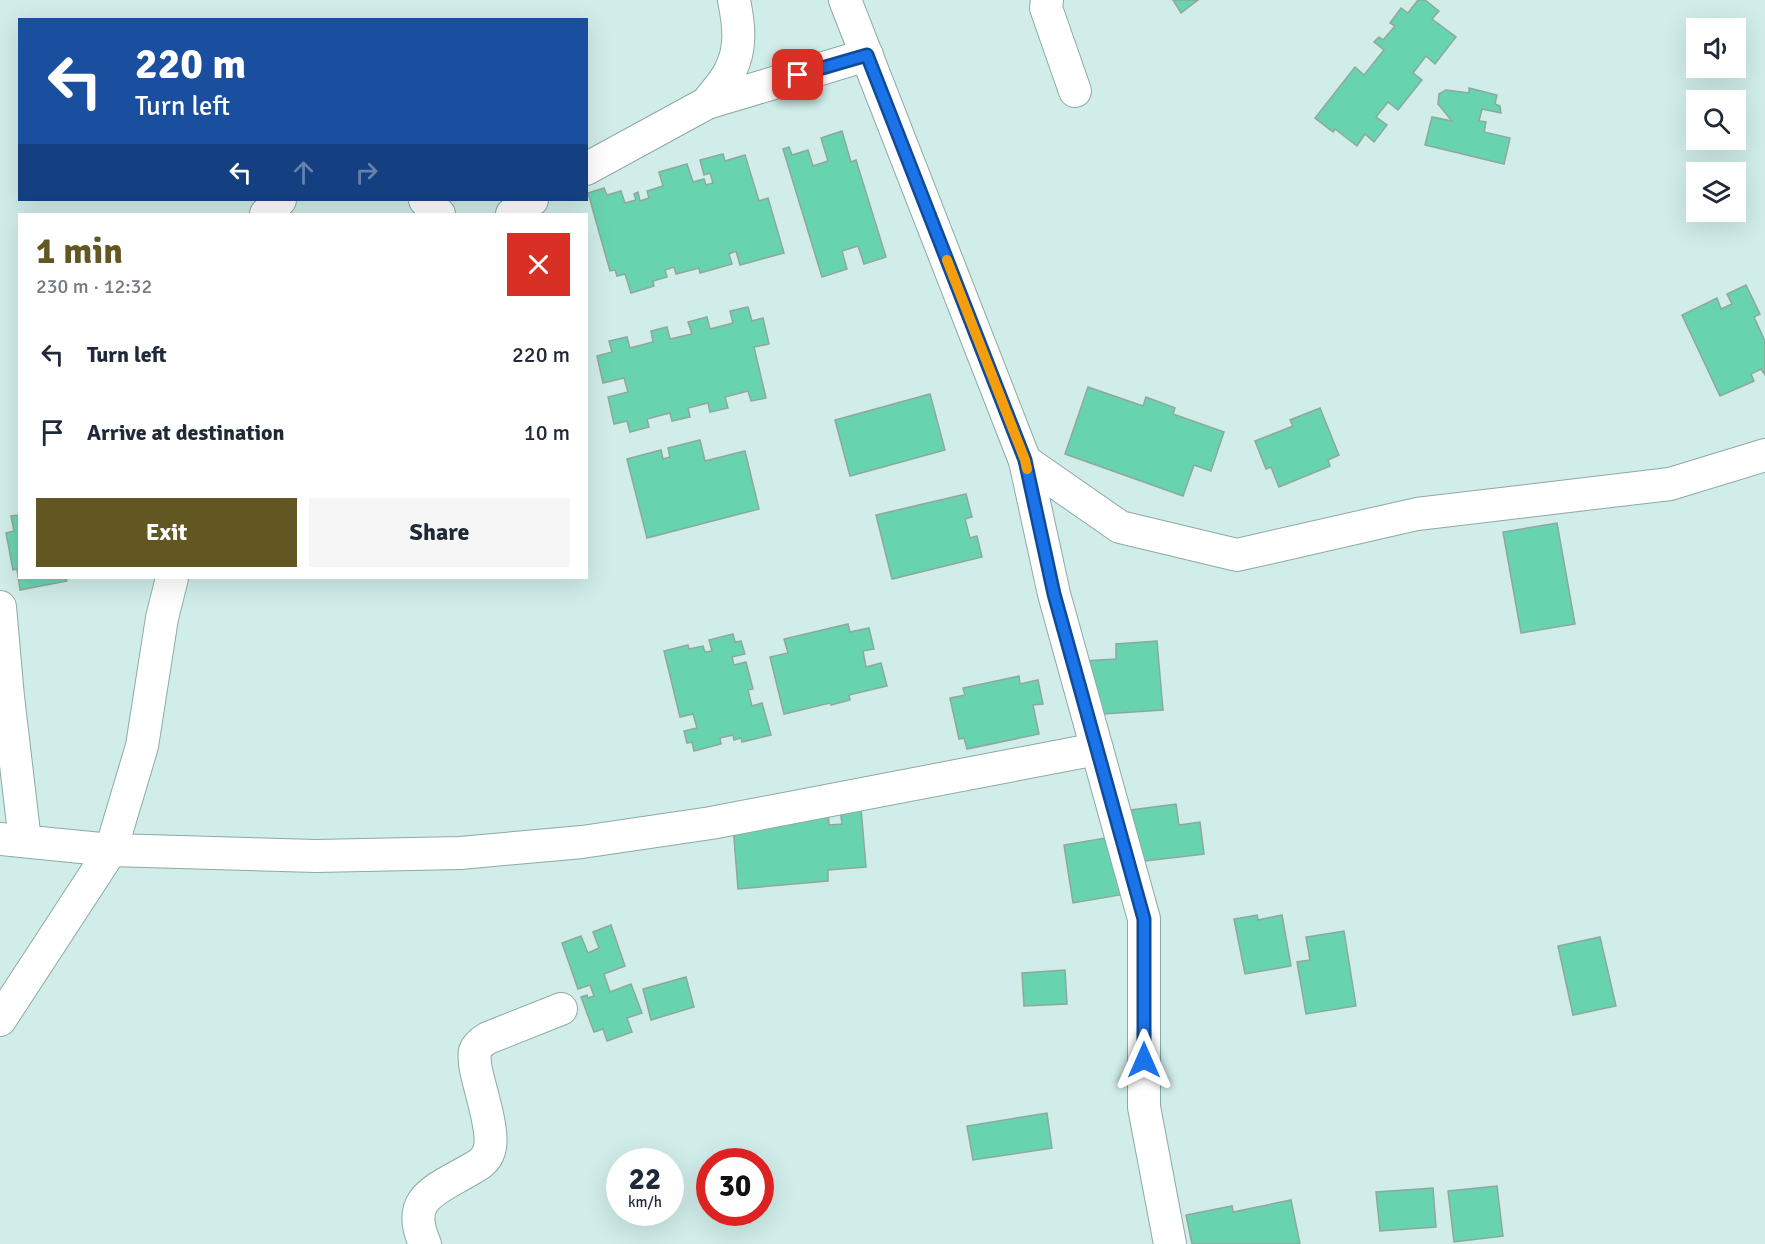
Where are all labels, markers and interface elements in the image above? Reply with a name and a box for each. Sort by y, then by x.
map controls [1686,18,1746,222]
button: sound [1686,18,1746,78]
text: 220 m [135,39,246,90]
icon: left [36,42,114,120]
pin [772,49,823,100]
icon: arrive [781,58,814,91]
text: Turn left [135,90,230,123]
button: search [1686,90,1746,150]
icon: left [224,156,257,189]
icon: ahead [287,156,320,189]
icon: right [350,156,383,189]
button: layers [1686,162,1746,222]
text: 1 min [36,229,123,274]
button: close [507,233,570,296]
text: 230 m · 12:32 [36,274,152,299]
icon: left [36,338,69,371]
text: Turn left [87,341,167,368]
text: 220 m [512,341,570,368]
icon: arrive [36,416,69,449]
text: Arrive at destination [87,419,284,446]
text: 10 m [524,419,570,446]
button: Exit [36,498,297,567]
button: Share [309,498,570,567]
position arrow [1112,1028,1176,1092]
speed limit sign: 30 [696,1148,774,1226]
text: 22 [629,1161,661,1198]
text: km/h [628,1193,662,1211]

